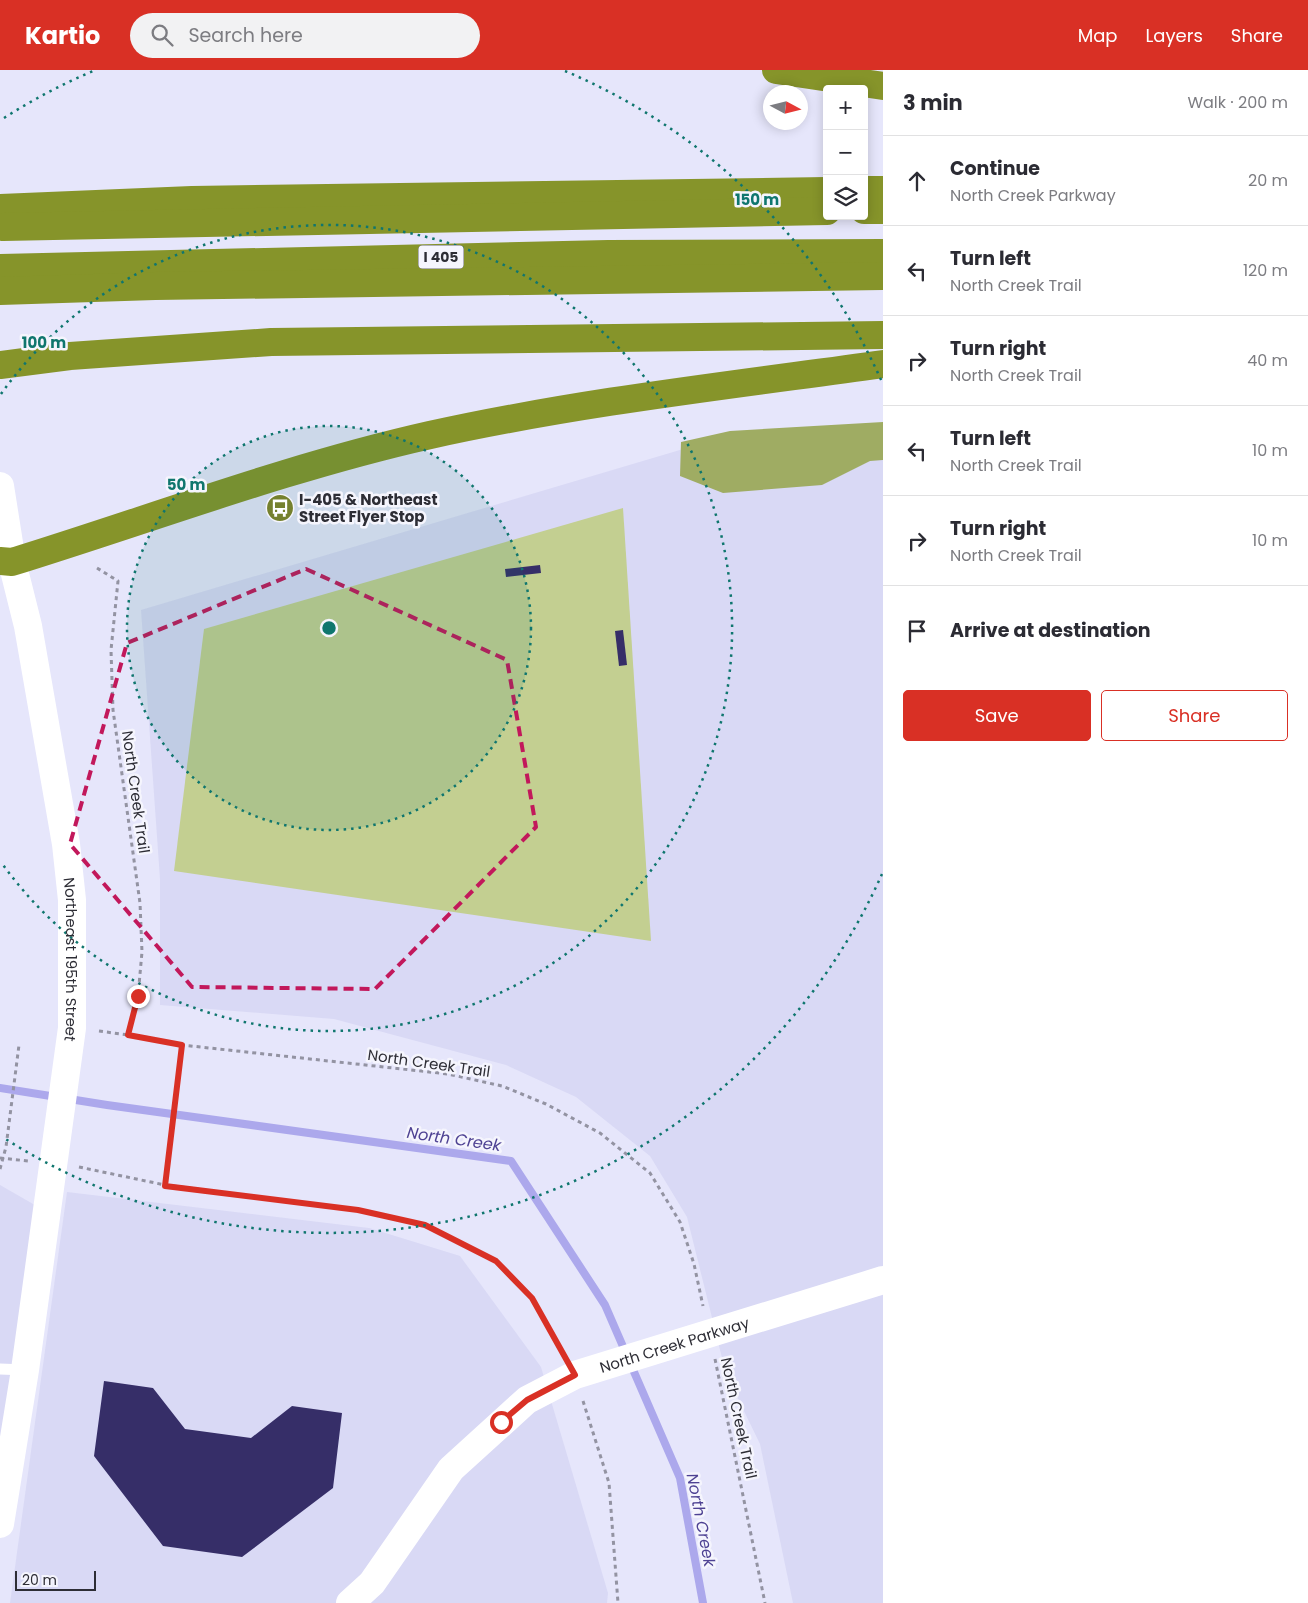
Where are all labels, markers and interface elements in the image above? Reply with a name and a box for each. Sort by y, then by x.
search box [130,13,480,58]
text: Kartio [25,19,100,52]
icon: search [148,21,176,49]
text: Search here [188,22,303,49]
text: Map [1078,23,1118,48]
text: Layers [1146,23,1203,48]
text: Share [1231,23,1283,48]
north arrow [763,85,808,130]
map controls [823,85,868,220]
button: + [823,85,868,130]
text: 3 min [903,88,963,117]
text: Walk · 200 m [1187,91,1288,114]
button: − [823,130,868,175]
text: Continue [950,155,1040,182]
icon: ahead [903,167,931,195]
text: 20 m [1248,169,1288,192]
button: layers [823,175,868,220]
text: North Creek Parkway [950,184,1116,207]
text: 150 m [735,189,779,210]
text: Turn left [950,245,1031,272]
road number: I 405 [418,246,464,268]
icon: left [903,257,931,285]
text: 120 m [1243,259,1288,282]
text: North Creek Trail [950,274,1082,297]
text: 100 m [22,332,66,353]
text: Turn right [950,335,1046,362]
icon: right [903,347,931,375]
text: 40 m [1247,349,1288,372]
text: North Creek Trail [950,364,1082,387]
text: Turn left [950,425,1031,452]
icon: left [903,437,931,465]
text: 10 m [1252,439,1288,462]
text: North Creek Trail [950,454,1082,477]
text: 50 m [167,474,205,495]
place label: I-405 & Northeast Street Flyer Stop [299,489,437,527]
bus stop icon: I-405 & Northeast Street Flyer Stop [265,493,295,523]
text: Turn right [950,515,1046,542]
icon: right [903,527,931,555]
text: 10 m [1252,529,1288,552]
text: North Creek Trail [950,544,1082,567]
icon: arrive [903,617,931,645]
text: Arrive at destination [950,617,1151,644]
centre of rings [320,619,338,637]
button: Save [903,690,1091,741]
button: Share [1101,690,1288,741]
street label: North Creek Trail [117,729,155,855]
street label: Northeast 195th Street [59,876,83,1043]
route end [127,985,150,1008]
street label: North Creek Trail [366,1044,492,1082]
water label: North Creek [406,1121,503,1157]
street label: North Creek Parkway [597,1311,752,1377]
street label: North Creek Trail [716,1355,762,1481]
route start [490,1411,513,1434]
water label: North Creek [681,1471,721,1569]
scale bar [15,1568,96,1591]
text: 20 m [22,1570,57,1590]

